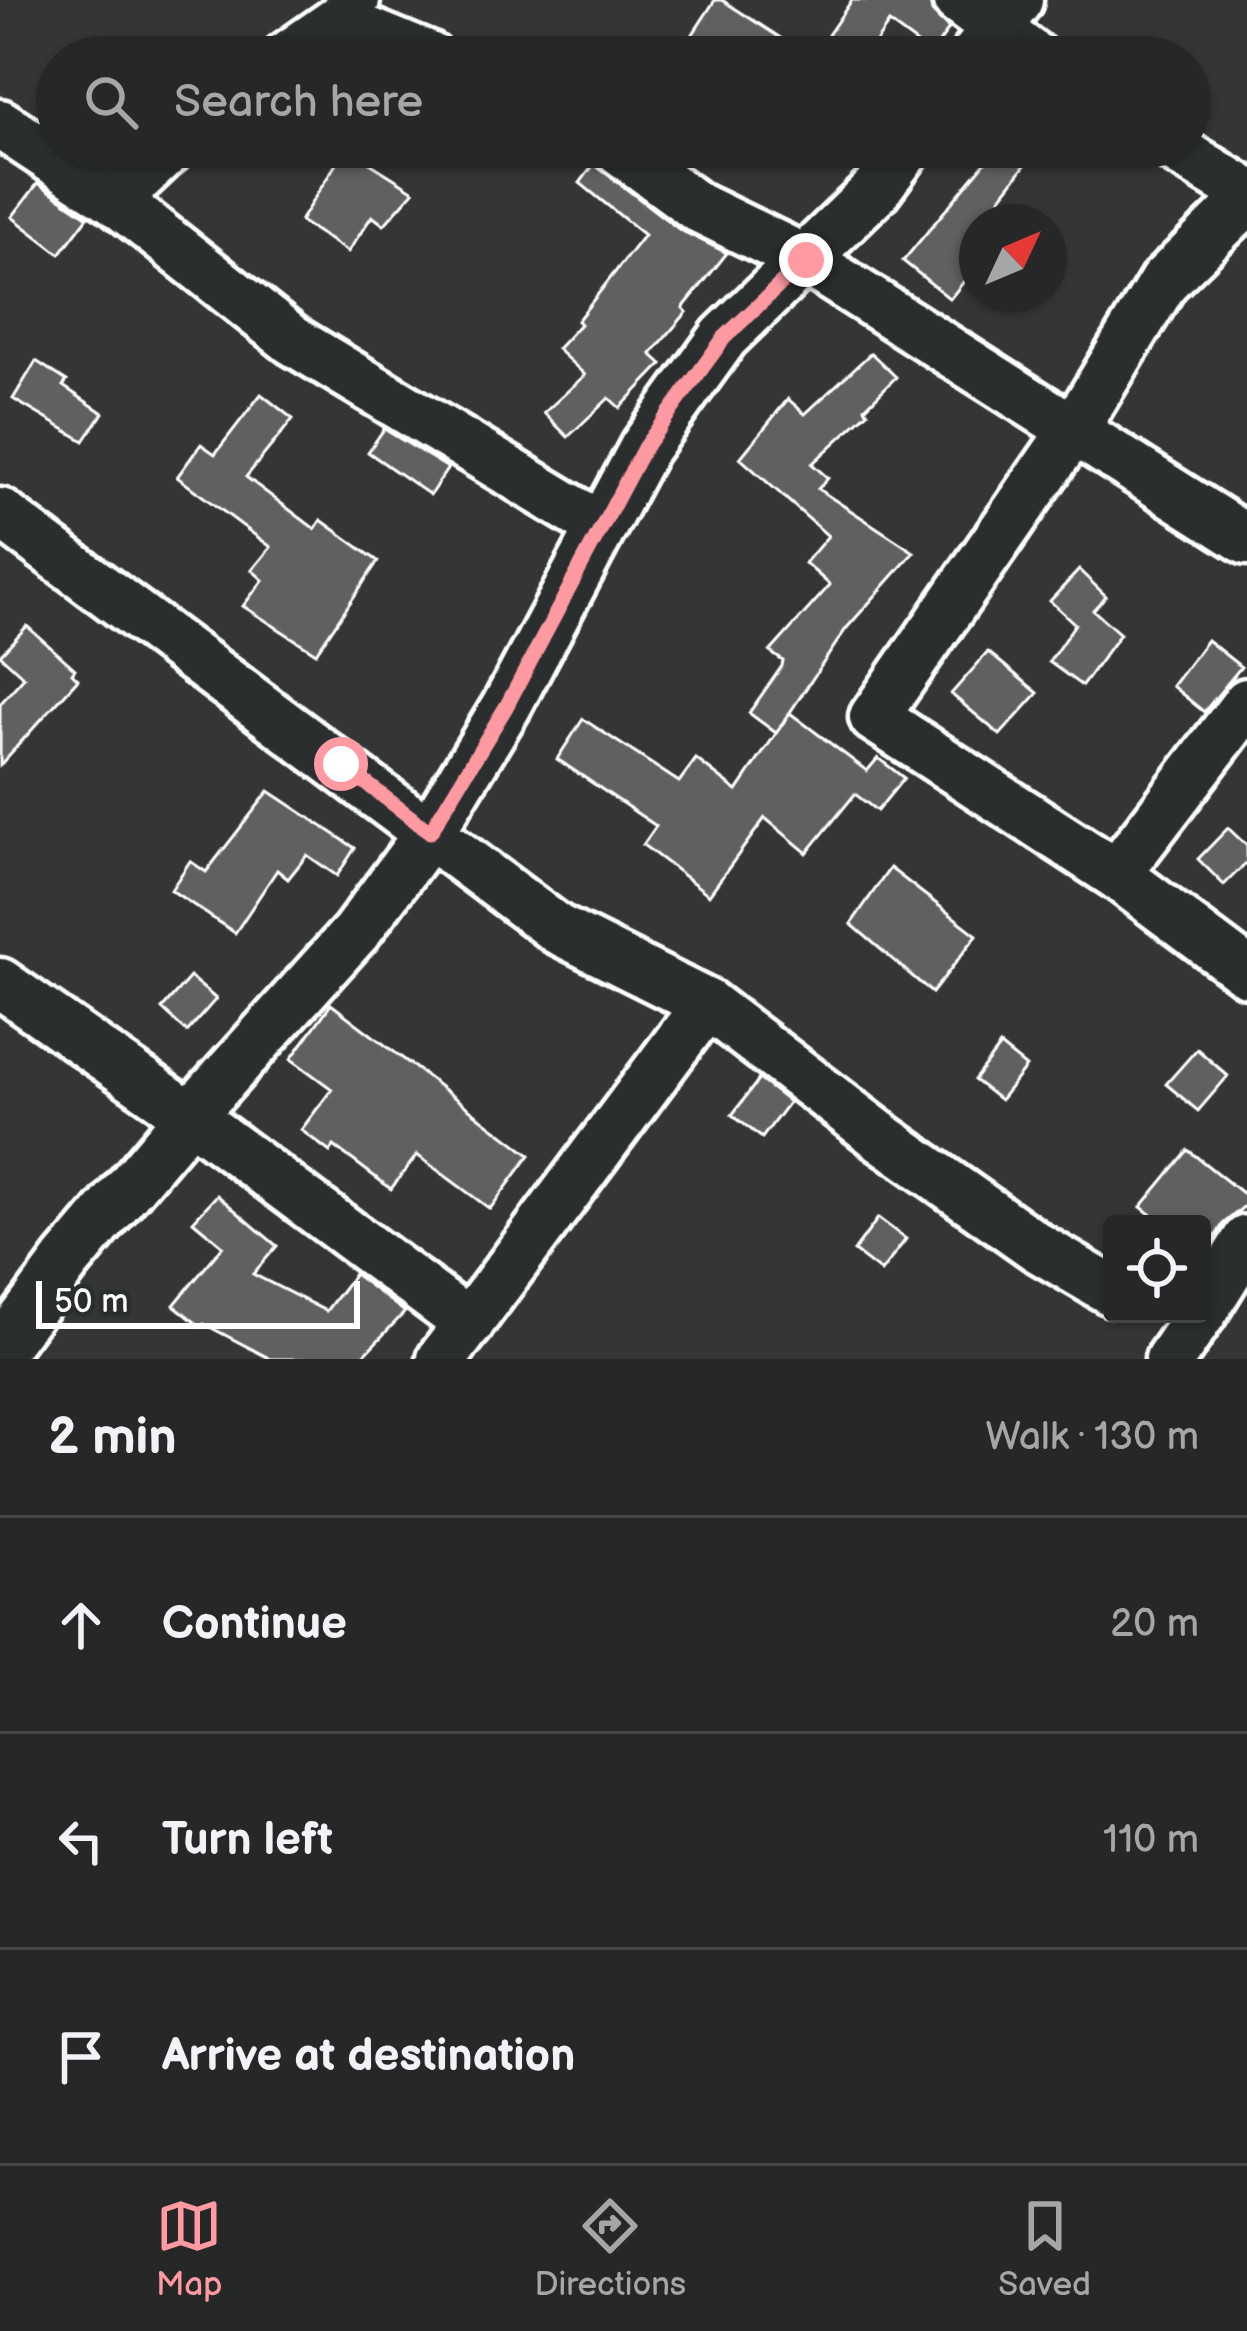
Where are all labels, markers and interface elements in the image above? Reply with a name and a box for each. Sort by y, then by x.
search box [36,36,1211,168]
icon: search [78,69,144,135]
text: Search here [174,75,423,130]
north arrow [959,204,1067,312]
route end [779,233,833,287]
route start [314,737,368,791]
map controls [1103,1215,1211,1323]
button: locate [1103,1215,1211,1323]
scale bar [36,1275,360,1328]
text: 50 m [54,1282,129,1322]
text: 2 min [48,1407,177,1468]
text: Walk · 130 m [986,1414,1199,1461]
icon: ahead [48,1592,114,1658]
text: Continue [162,1597,347,1652]
text: 20 m [1110,1601,1199,1648]
icon: left [48,1808,114,1874]
text: Turn left [162,1813,333,1868]
text: 110 m [1103,1817,1199,1864]
icon: arrive [48,2024,114,2090]
text: Arrive at destination [162,2029,575,2084]
tab: Map [156,2193,222,2305]
tab: Directions [535,2193,686,2305]
tab: Saved [998,2193,1091,2305]

